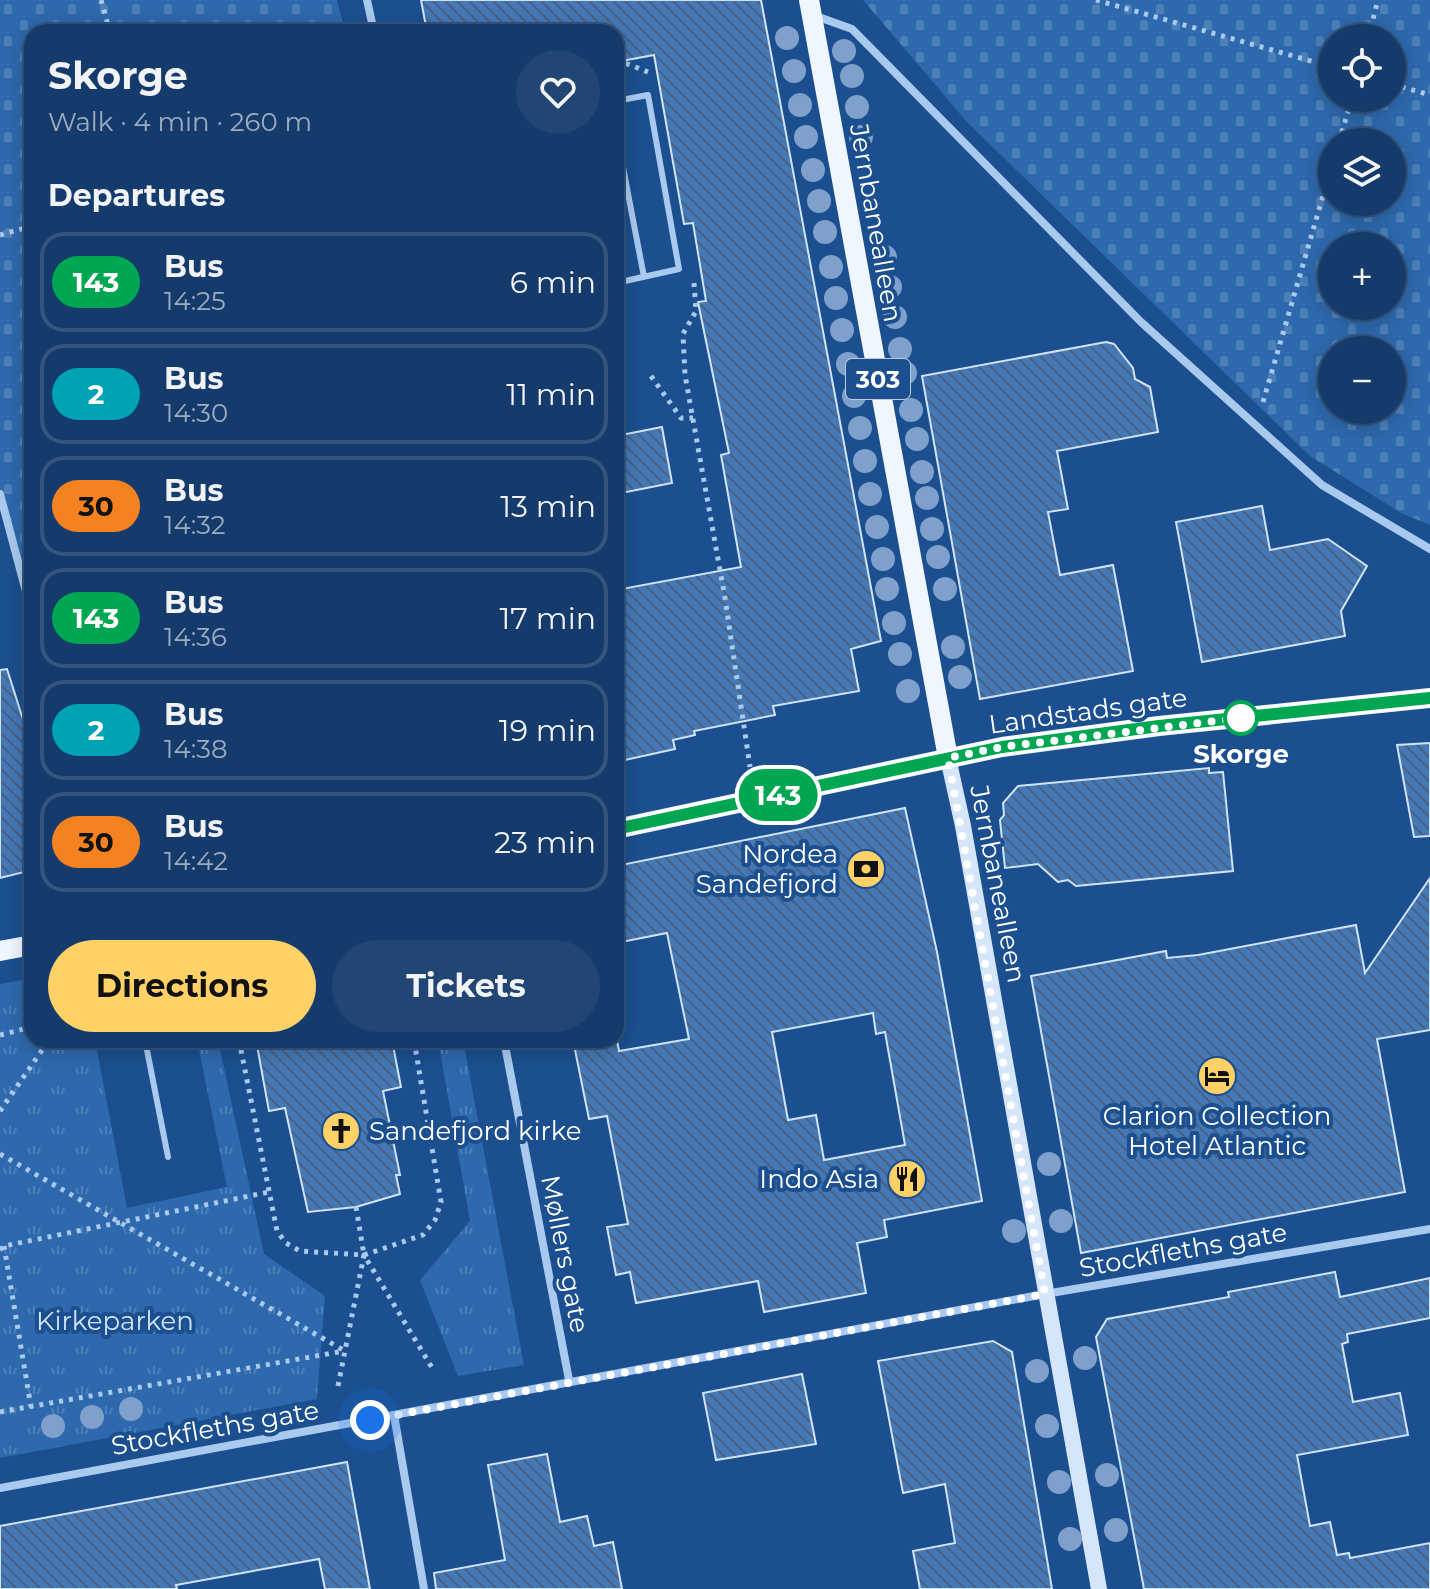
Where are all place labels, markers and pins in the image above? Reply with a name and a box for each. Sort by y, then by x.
marker: Skorge [1224,701,1258,735]
place label: Skorge [1193,738,1289,770]
place label: Nordea Sandefjord [696,838,838,900]
bank icon: Nordea Sandefjord [845,848,887,890]
hotel icon: Clarion Collection Hotel Atlantic [1196,1055,1238,1097]
place label: Clarion Collection Hotel Atlantic [1103,1100,1331,1162]
church icon: Sandefjord kirke [320,1110,362,1152]
place label: Sandefjord kirke [369,1115,581,1147]
restaurant icon: Indo Asia [886,1158,928,1200]
place label: Indo Asia [759,1163,879,1195]

